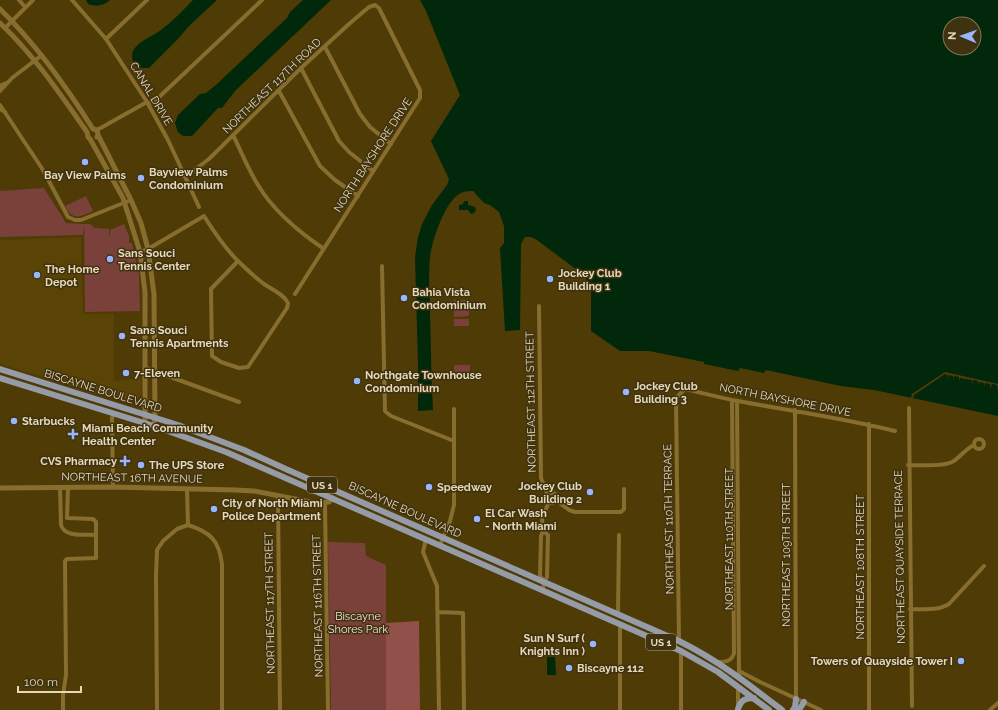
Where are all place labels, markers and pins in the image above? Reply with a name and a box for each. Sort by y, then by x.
marker: Bay View Palms [80,157,90,167]
place label: Bayview Palms Condominium [149,166,228,192]
place label: Bay View Palms [44,169,127,182]
marker: Bayview Palms Condominium [136,173,146,183]
place label: Sans Souci Tennis Center [118,247,191,273]
marker: Sans Souci Tennis Center [105,254,115,264]
place label: The Home Depot [45,263,100,289]
place label: Jockey Club Building 1 [558,267,622,293]
marker: The Home Depot [32,270,42,280]
marker: Jockey Club Building 1 [545,274,555,284]
place label: Bahia Vista Condominium [412,286,486,312]
marker: Bahia Vista Condominium [399,293,409,303]
place label: Sans Souci Tennis Apartments [130,324,229,350]
marker: Sans Souci Tennis Apartments [117,331,127,341]
place label: 7-Eleven [134,367,180,380]
marker: 7-Eleven [121,368,131,378]
place label: Northgate Townhouse Condominium [365,369,482,395]
marker: Northgate Townhouse Condominium [352,376,362,386]
place label: Jockey Club Building 3 [634,380,698,406]
marker: Jockey Club Building 3 [621,387,631,397]
place label: Starbucks [22,415,75,428]
marker: Starbucks [9,416,19,426]
place label: Miami Beach Community Health Center [82,422,213,448]
marker: Miami Beach Community Health Center [67,428,79,440]
place label: CVS Pharmacy [40,455,117,468]
marker: CVS Pharmacy [120,456,130,466]
place label: The UPS Store [149,459,225,472]
marker: The UPS Store [136,460,146,470]
place label: Jockey Club Building 2 [518,480,582,506]
place label: Speedway [437,481,492,494]
marker: Speedway [424,482,434,492]
marker: Jockey Club Building 2 [585,487,595,497]
place label: City of North Miami Police Department [222,497,323,523]
marker: City of North Miami Police Department [209,504,219,514]
place label: El Car Wash - North Miami [485,507,557,533]
marker: El Car Wash - North Miami [472,514,482,524]
place label: Sun N Surf ( Knights Inn ) [520,632,586,658]
marker: Sun N Surf ( Knights Inn ) [588,639,598,649]
place label: Towers of Quayside Tower I [811,655,953,668]
marker: Towers of Quayside Tower I [956,656,966,666]
place label: Biscayne 112 [577,662,644,675]
marker: Biscayne 112 [564,663,574,673]

